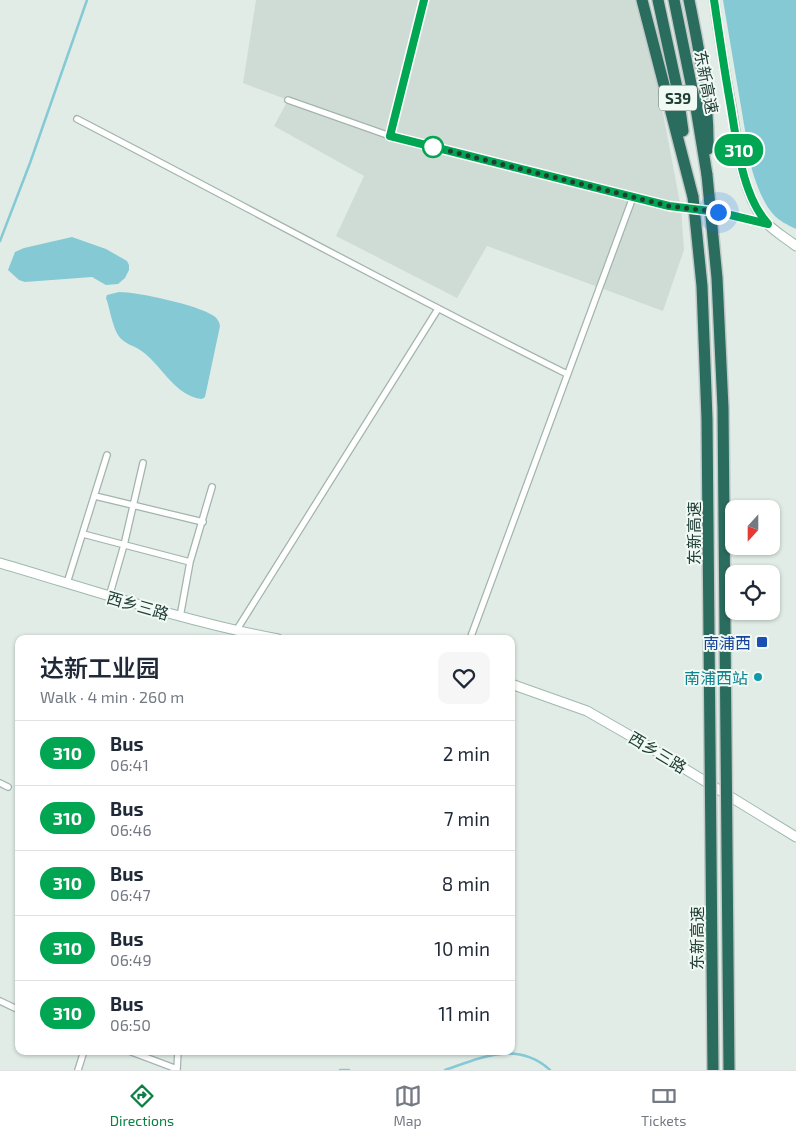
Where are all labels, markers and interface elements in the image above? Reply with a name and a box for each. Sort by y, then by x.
street label: 东新高速 [692,49,722,115]
road number: S39 [659,86,697,110]
line badge: 310 [710,134,768,166]
unlabelled marker [422,136,444,158]
text: 310 [724,139,754,161]
your location [706,200,731,225]
north arrow [725,500,780,555]
map controls [725,500,780,620]
street label: 东新高速 [684,501,703,565]
button: locate [725,565,780,620]
street label: 西乡三路 [105,587,171,623]
place label: 南浦西 [703,633,751,652]
marker: 南浦西 [755,635,769,649]
button: heart [438,652,490,704]
text: 达新工业园 [40,653,160,682]
place label: 南浦西站 [684,668,748,687]
marker: 南浦西站 [752,671,764,683]
text: Walk · 4 min · 260 m [40,687,184,706]
street label: 西乡三路 [626,727,690,777]
text: Bus [110,732,144,755]
text: 310 [53,742,82,764]
text: 2 min [443,742,490,765]
text: 06:41 [110,755,149,774]
text: Bus [110,797,144,820]
text: 310 [53,807,82,829]
text: 7 min [444,807,490,830]
text: 06:46 [110,820,152,839]
text: Bus [110,862,144,885]
text: 310 [53,872,82,894]
text: 8 min [442,872,490,895]
text: 06:47 [110,885,151,904]
street label: 东新高速 [687,906,706,970]
text: Bus [110,927,144,950]
text: 310 [53,937,82,959]
text: 10 min [434,937,490,960]
text: 06:49 [110,950,152,969]
text: Bus [110,992,144,1015]
text: 310 [53,1002,82,1024]
text: 11 min [438,1002,490,1025]
text: 06:50 [110,1015,151,1034]
tab: Directions [110,1082,174,1129]
tab: Map [394,1082,422,1129]
tab: Tickets [641,1082,686,1129]

